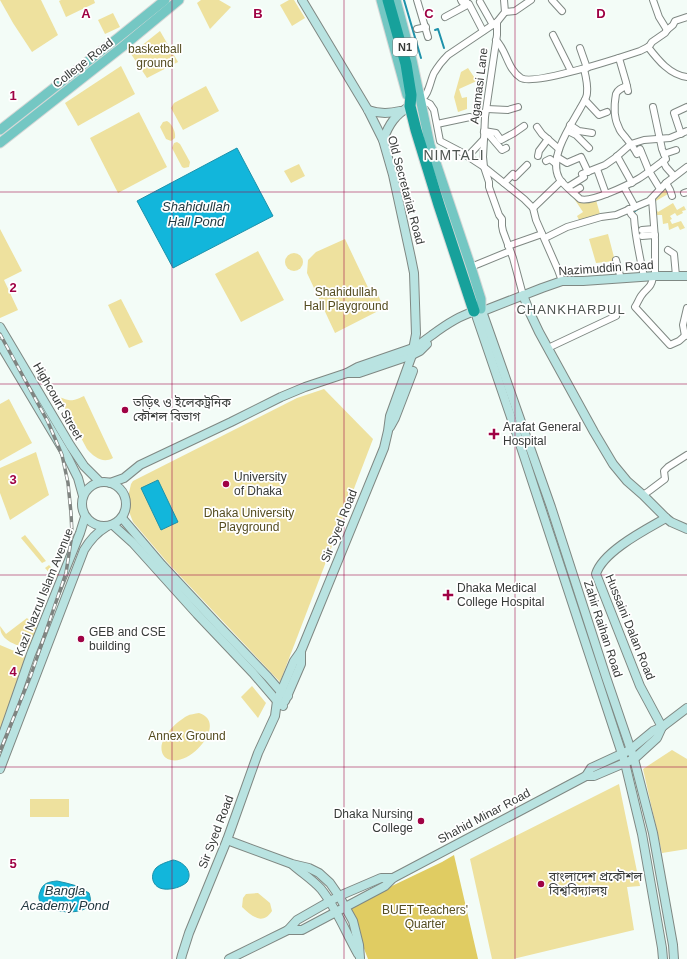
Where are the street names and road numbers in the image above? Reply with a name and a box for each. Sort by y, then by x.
street label: College Road [50,35,116,91]
road number: N1 [393,38,417,56]
street label: Agamasi Lane [467,47,491,125]
street label: Old Secretariat Road [385,134,427,246]
street label: Nazimuddin Road [558,258,654,278]
street label: Highcourt Street [30,360,86,443]
street label: Sir Syed Road [318,488,360,564]
street label: Kazi Nazrul Islam Avenue [12,526,76,658]
street label: Hussaini Dalan Road [602,572,658,682]
street label: Zahir Raihan Road [581,579,625,679]
street label: Shahid Minar Road [435,786,533,846]
street label: Sir Syed Road [196,793,236,871]

